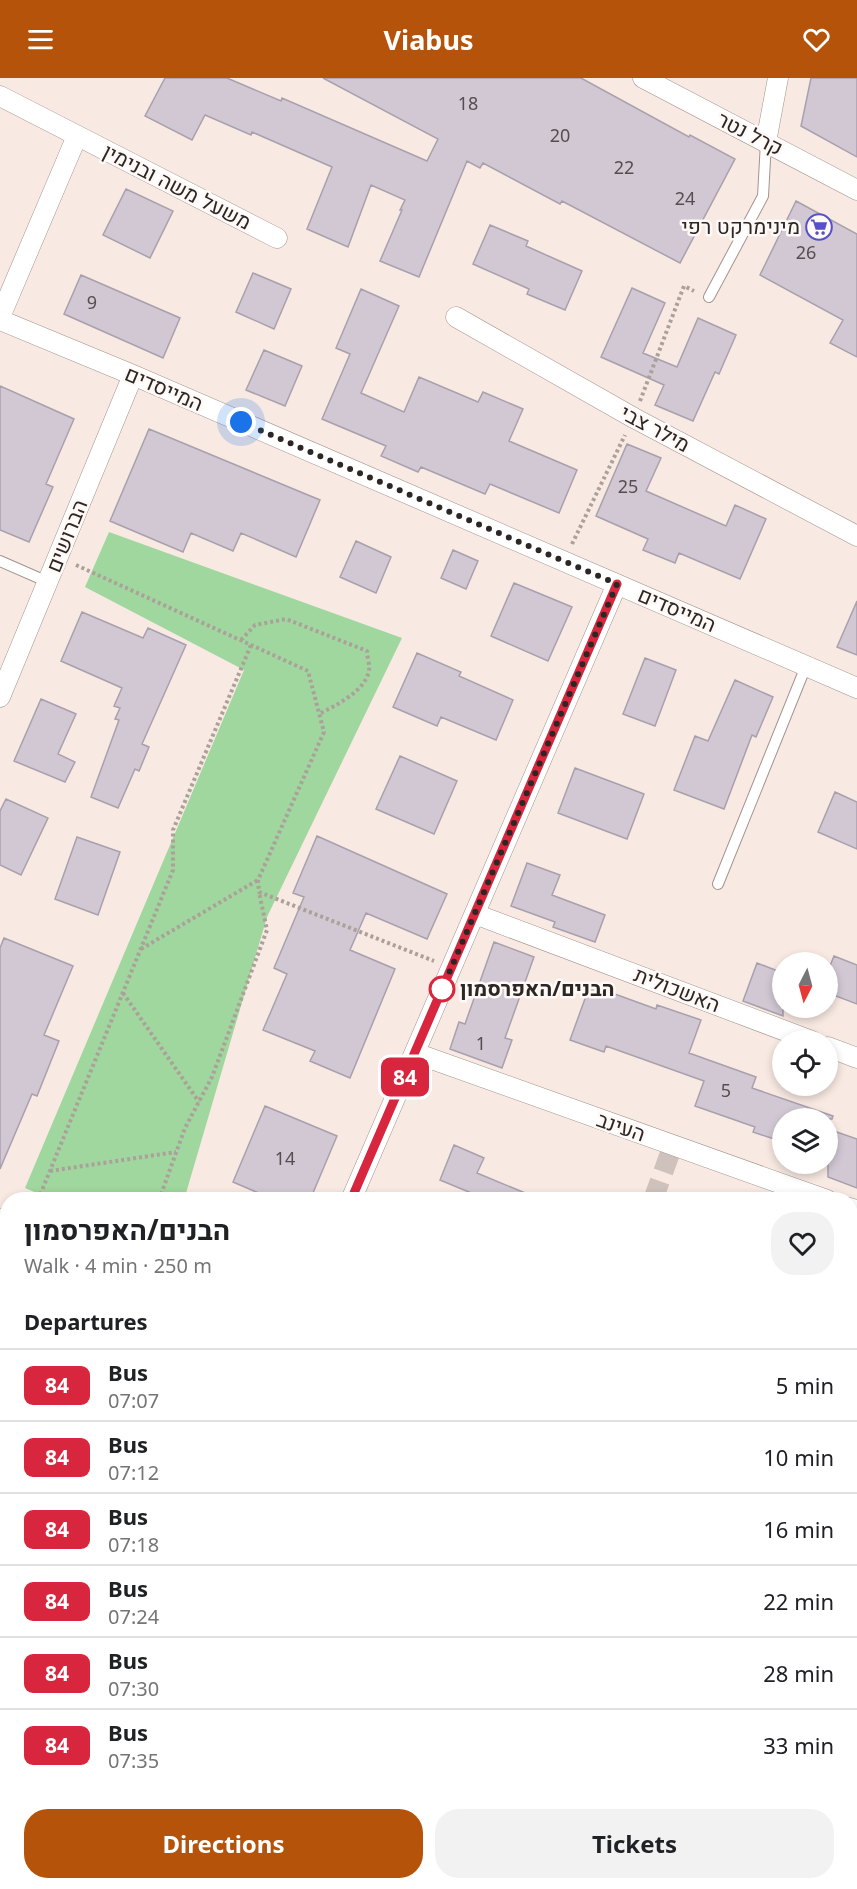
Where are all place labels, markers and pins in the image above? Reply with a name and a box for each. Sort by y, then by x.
place label: מינימרקט רפי [682,212,800,240]
supermarket icon: מינימרקט רפי [804,212,834,242]
place label: הבנים/האפרסמון [460,974,615,1002]
marker: הבנים/האפרסמון [429,976,455,1002]

